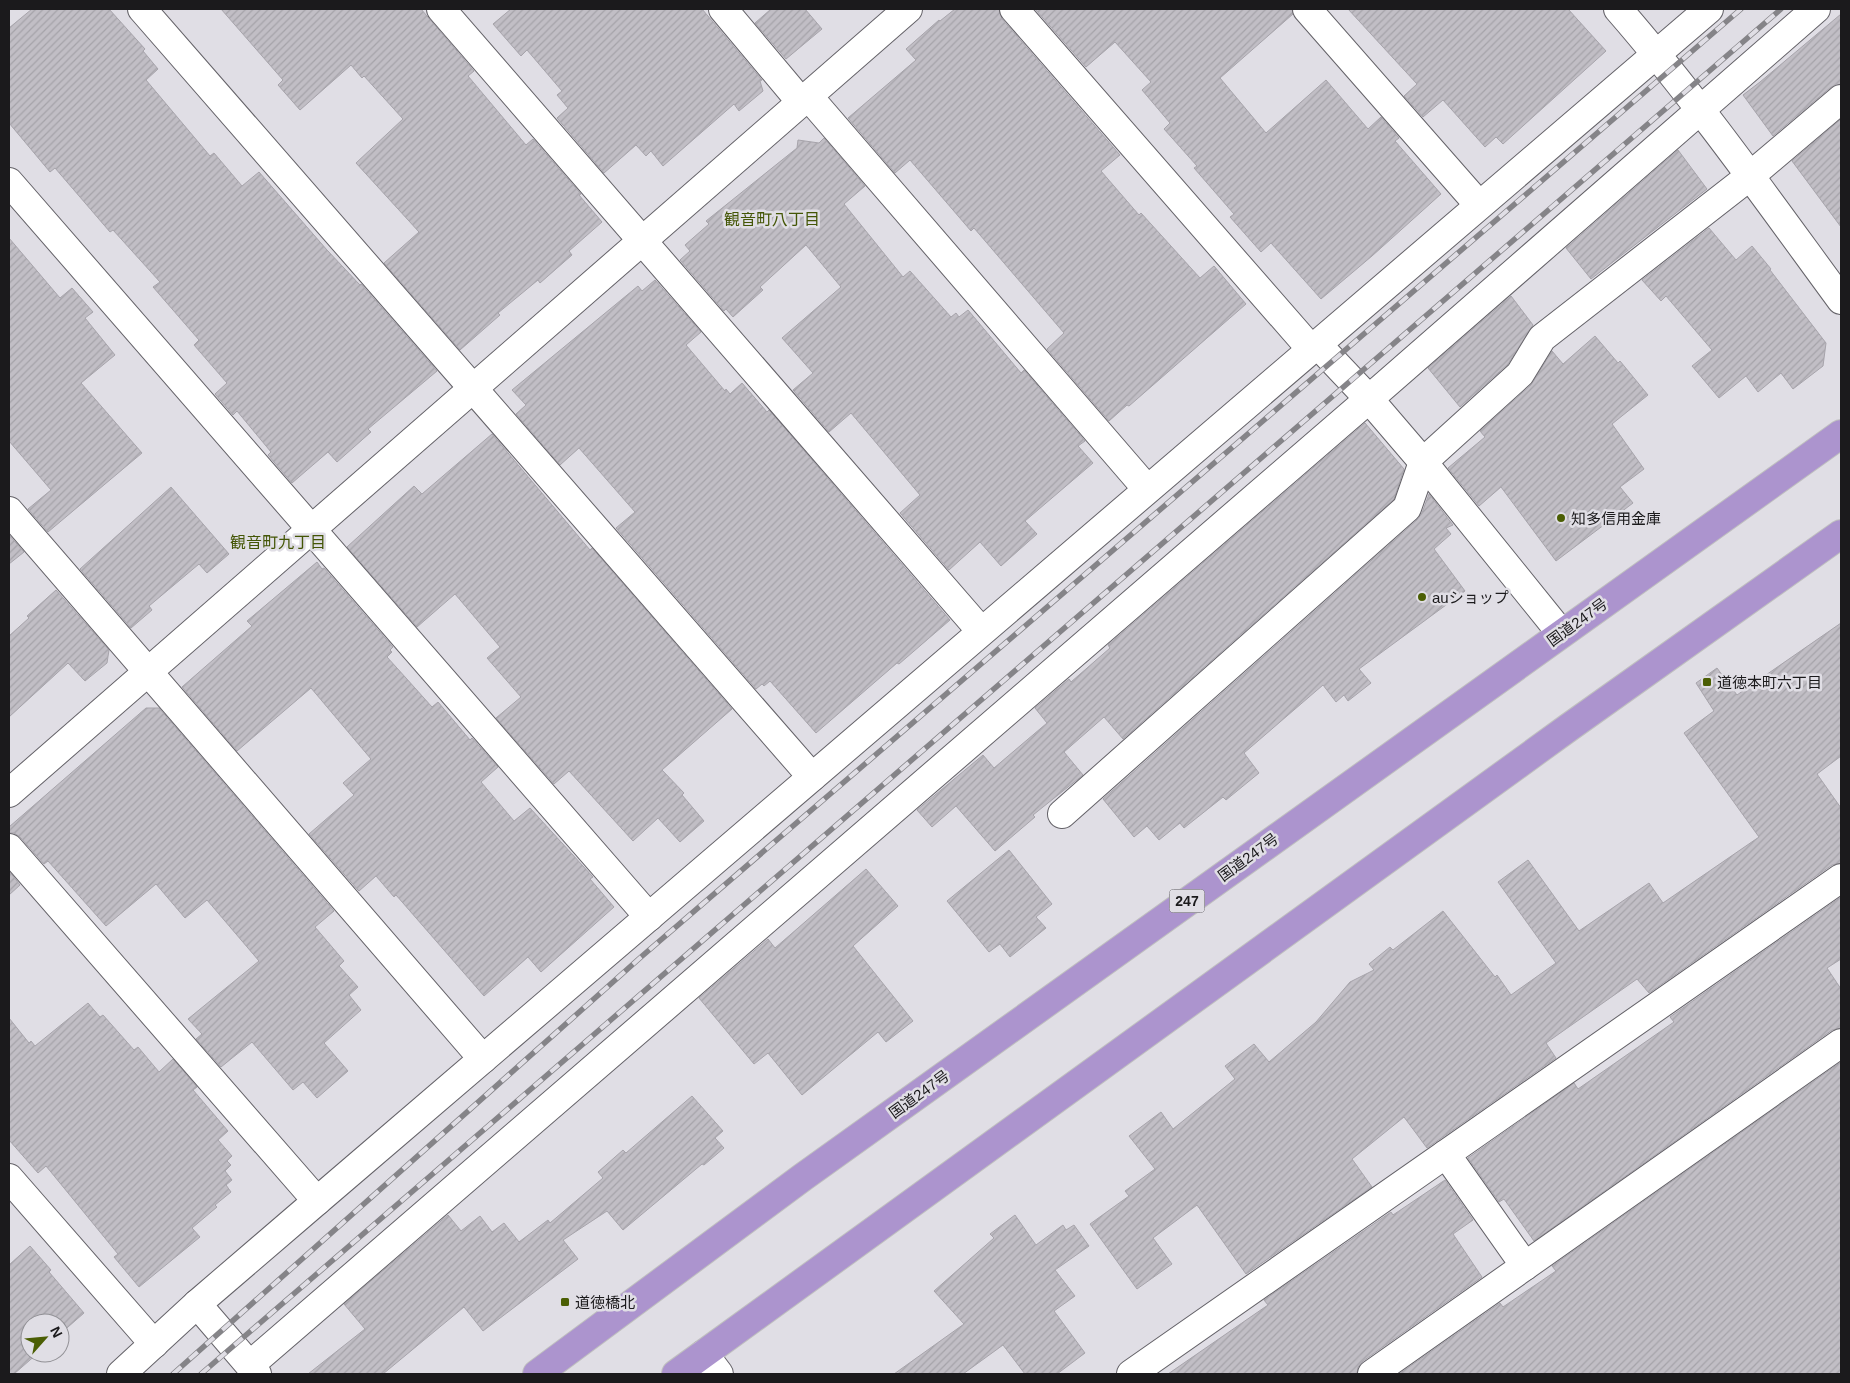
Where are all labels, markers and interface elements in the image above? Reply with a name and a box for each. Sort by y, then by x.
district label: 観音町八丁目 [724,211,820,228]
place label: 知多信用金庫 [1571,510,1661,527]
marker: 知多信用金庫 [1555,512,1567,524]
district label: 観音町九丁目 [230,534,326,551]
place label: auショップ [1432,589,1509,606]
marker: auショップ [1416,591,1428,603]
street label: 国道247号 [1544,595,1610,649]
place label: 道徳本町六丁目 [1717,674,1822,691]
marker: 道徳本町六丁目 [1701,676,1713,688]
street label: 国道247号 [1215,830,1281,884]
road number: 247 [1170,889,1204,912]
street label: 国道247号 [886,1067,952,1121]
place label: 道徳橋北 [575,1294,635,1311]
marker: 道徳橋北 [559,1296,571,1308]
north arrow [20,1313,70,1363]
text: N [47,1324,66,1340]

